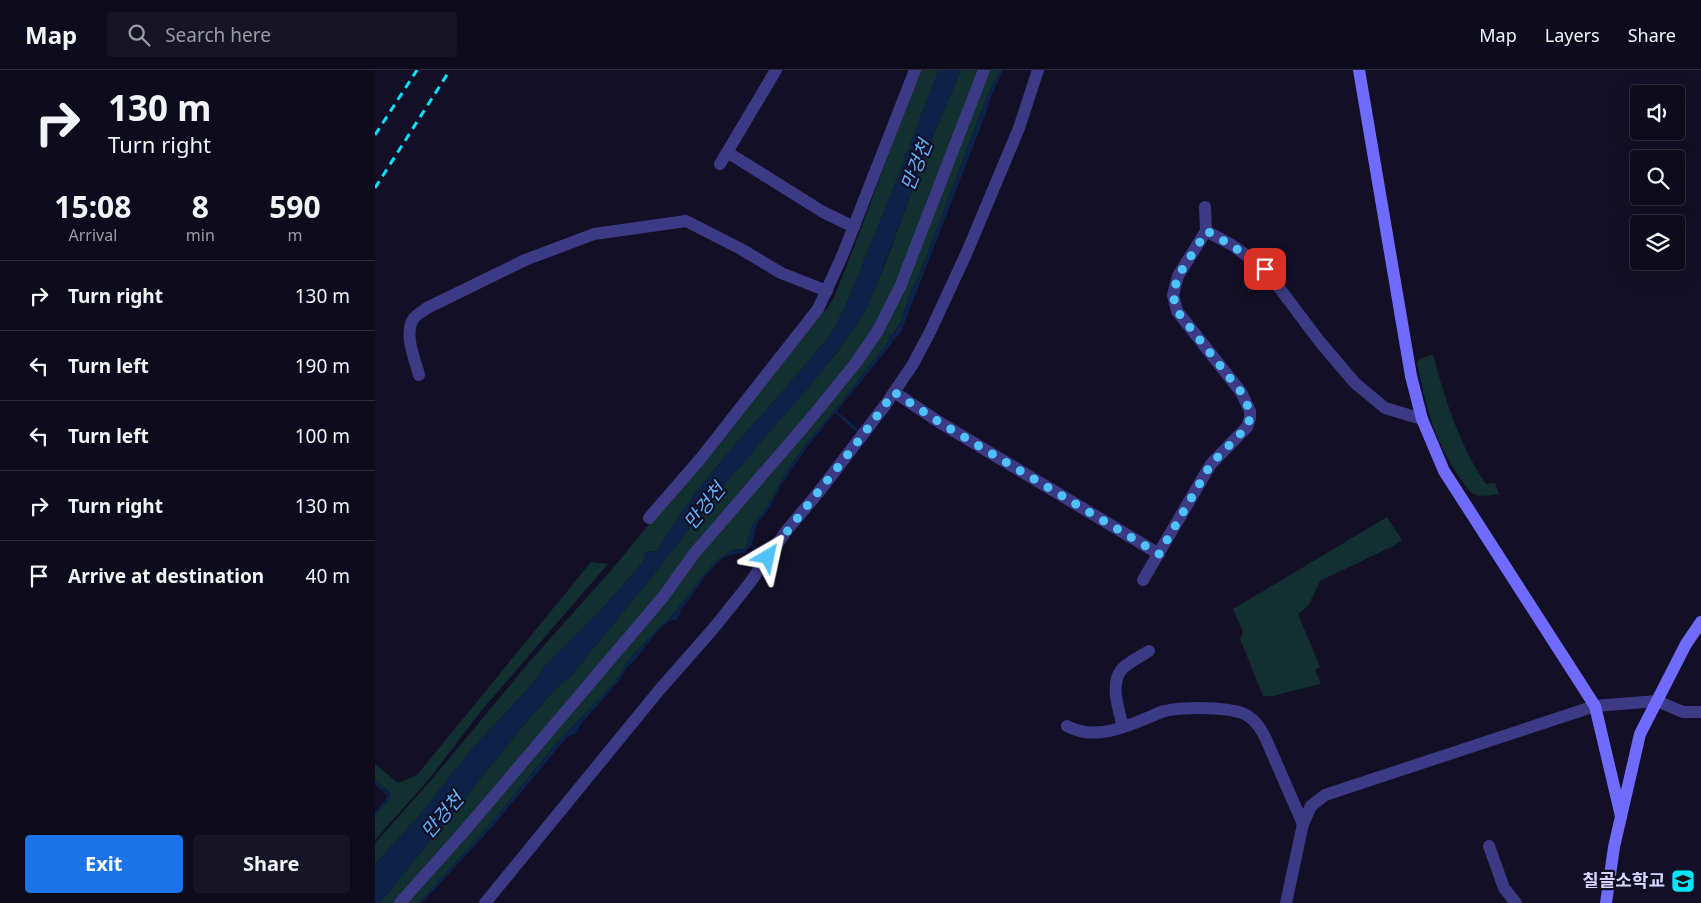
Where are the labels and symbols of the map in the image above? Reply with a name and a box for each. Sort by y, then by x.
water label: 만겅천 [894,134,938,194]
pin [1244,248,1286,290]
water label: 만겅천 [677,476,732,535]
position arrow [741,530,793,582]
water label: 만겅천 [415,786,470,843]
place label: 칠골소학교 [1582,868,1665,892]
school or university icon: 칠골소학교 [1670,868,1696,894]

